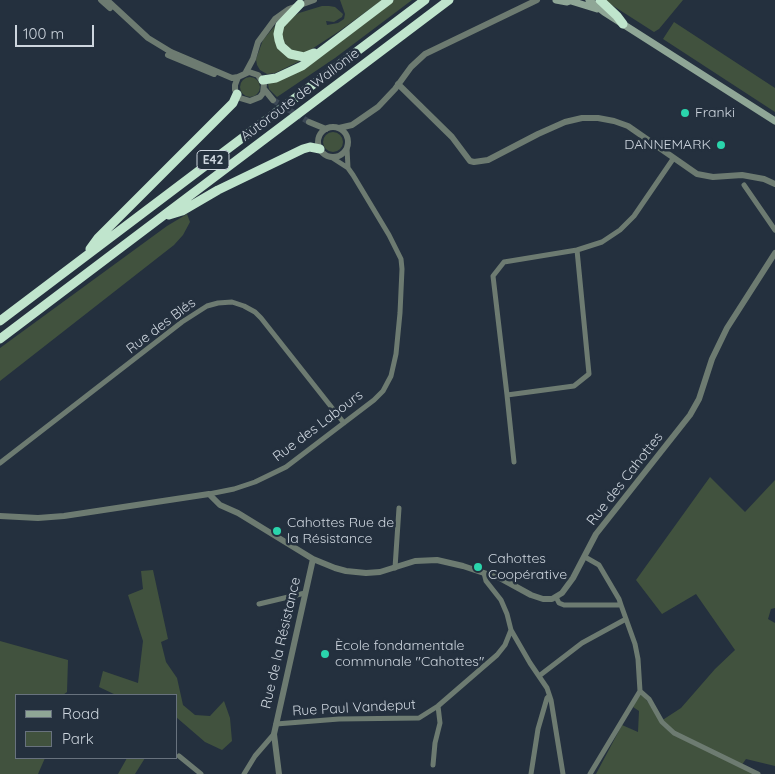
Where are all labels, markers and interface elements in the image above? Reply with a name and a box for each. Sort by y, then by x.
scale bar [18,15,96,47]
text: 100 m [23,24,64,43]
street label: Autoroute de Wallonie [238,45,362,145]
place label: Franki [695,105,735,121]
marker: Franki [679,107,691,119]
place label: DANNEMARK [624,137,711,153]
marker: DANNEMARK [715,139,727,151]
road number: E42 [197,150,229,170]
street label: Rue des Blés [123,295,199,357]
street label: Rue des Labours [270,387,366,465]
street label: Rue des Cahottes [583,429,667,529]
place label: Cahottes Rue de la Résistance [287,515,394,548]
marker: Cahottes Rue de la Résistance [271,525,283,537]
place label: Cahottes Coopérative [488,551,567,584]
marker: Cahottes Coopérative [472,561,484,573]
street label: Rue de la Résistance [258,576,304,710]
place label: Ècole fondamentale communale "Cahottes" [335,638,484,670]
marker: Ècole fondamentale communale "Cahottes" [319,648,331,660]
legend [15,694,178,759]
street label: Rue Paul Vandeput [292,696,416,720]
text: Road [62,704,99,723]
text: Park [62,729,94,748]

